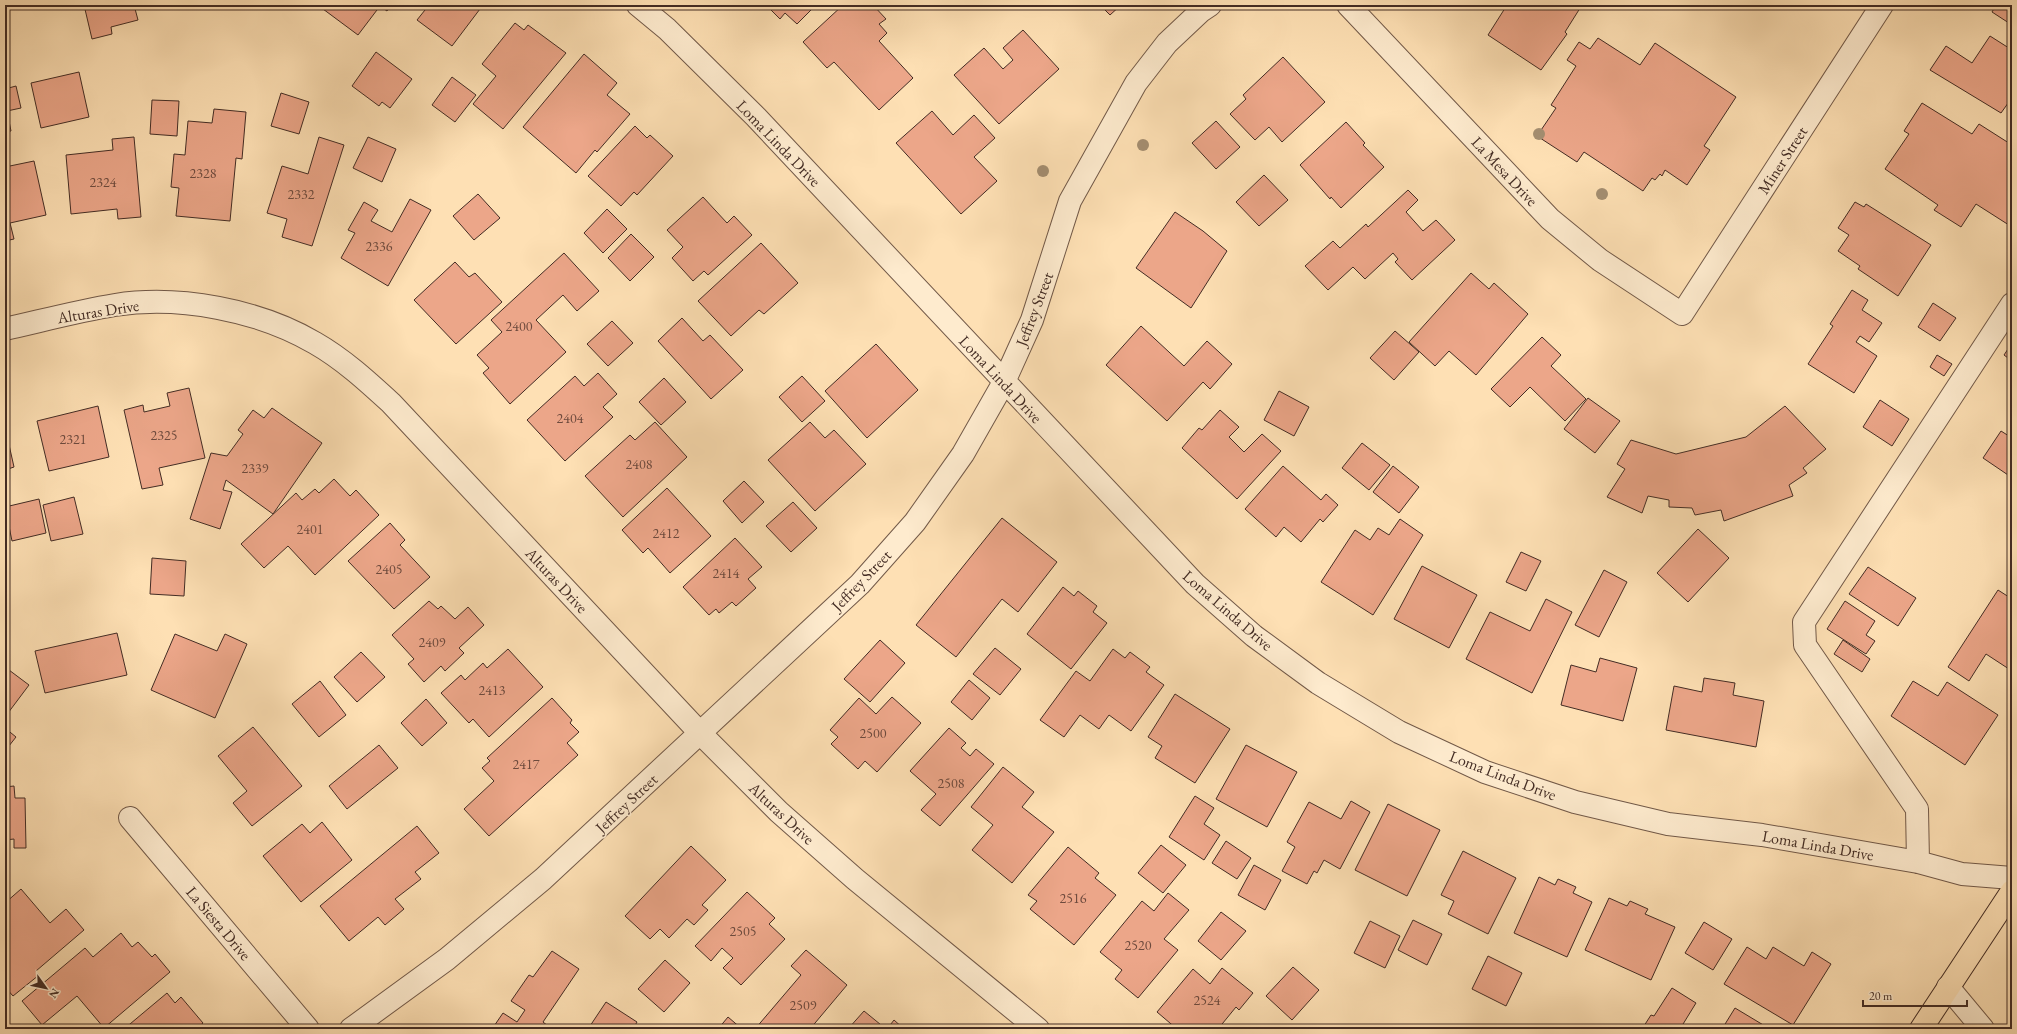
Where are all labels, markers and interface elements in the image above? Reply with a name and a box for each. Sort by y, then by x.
street label: Loma Linda Drive [732,95,825,191]
street label: Miner Street [1753,122,1812,198]
street label: La Mesa Drive [1467,132,1542,211]
house number: 2328 [190,164,217,182]
house number: 2324 [90,173,117,191]
house number: 2332 [288,185,315,203]
house number: 2336 [366,237,393,255]
street label: Jeffrey Street [1010,269,1058,351]
street label: Alturas Drive [55,295,141,328]
house number: 2400 [506,317,533,335]
street label: Loma Linda Drive [954,331,1047,428]
house number: 2404 [557,409,584,427]
house number: 2325 [151,426,177,444]
house number: 2321 [60,430,86,448]
house number: 2408 [626,455,653,473]
house number: 2339 [242,459,269,477]
house number: 2401 [297,520,323,538]
house number: 2412 [653,524,680,542]
street label: Alturas Drive [520,542,592,618]
street label: Jeffrey Street [825,545,896,617]
house number: 2405 [376,560,402,578]
house number: 2414 [713,564,740,582]
street label: Loma Linda Drive [1178,565,1277,655]
house number: 2409 [419,633,446,651]
house number: 2413 [479,681,506,699]
house number: 2500 [860,724,887,742]
street label: Loma Linda Drive [1446,745,1559,805]
house number: 2417 [513,755,540,773]
street label: Jeffrey Street [589,769,662,839]
house number: 2508 [938,774,965,792]
street label: Alturas Drive [744,777,819,849]
street label: Loma Linda Drive [1761,825,1875,866]
street label: La Siesta Drive [181,882,256,965]
house number: 2516 [1060,889,1087,907]
house number: 2505 [730,922,756,940]
house number: 2520 [1125,936,1152,954]
north arrow [26,968,66,1008]
scale bar [1863,982,1967,1008]
text: N [46,986,63,1001]
text: 20 m [1869,988,1893,1004]
house number: 2524 [1194,991,1221,1009]
house number: 2509 [790,996,817,1014]

